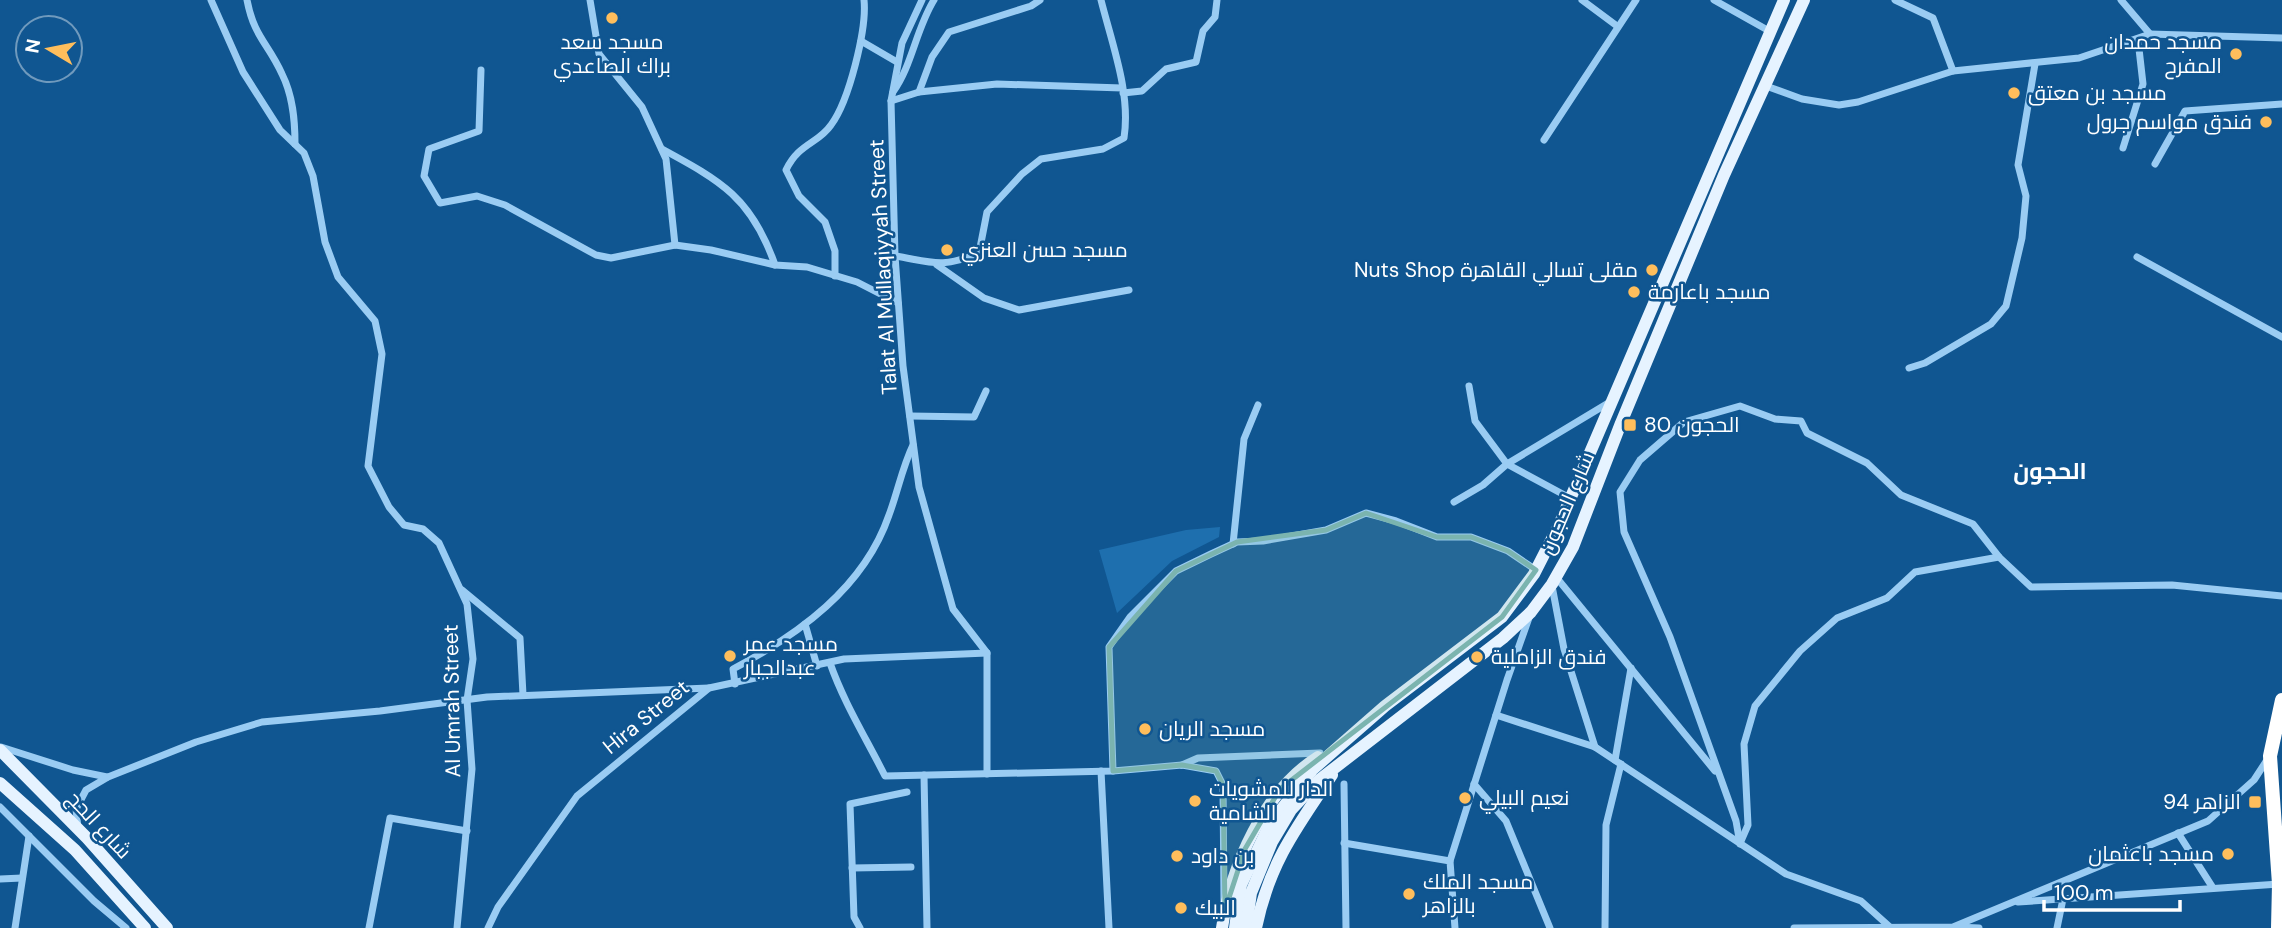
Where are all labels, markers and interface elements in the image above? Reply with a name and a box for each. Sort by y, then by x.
marker: مسجد سعد براك الصاعدي [604,10,620,26]
north arrow [14,14,84,84]
place label: مسجد سعد براك الصاعدي [553,28,671,82]
place label: مسجد حمدان المفرح [2104,28,2222,80]
text: N [19,37,46,55]
marker: مسجد حمدان المفرح [2228,46,2244,62]
place label: مسجد بن معتق [2028,79,2167,107]
marker: مسجد بن معتق [2006,85,2022,101]
place label: فندق مواسم جرول [2087,108,2252,136]
marker: فندق مواسم جرول [2258,114,2274,130]
street label: Talat Al Mullaqiyyah Street [862,139,904,395]
place label: مسجد حسن العنزي [961,236,1128,266]
marker: مسجد حسن العنزي [939,242,955,258]
place label: Nuts Shop مقلى تسالي القاهرة [1354,256,1638,286]
marker: Nuts Shop مقلى تسالي القاهرة [1644,262,1660,278]
place label: مسجد باعارمة [1648,278,1771,306]
marker: مسجد باعارمة [1626,284,1642,300]
place label: الحجون 80 [1644,411,1740,439]
marker: الحجون 80 [1622,417,1638,433]
street label: شارع الحجون [1533,447,1601,559]
district label: الحجون [2013,456,2087,486]
street label: Al Umrah Street [437,624,467,778]
place label: مسجد عمر عبدالجبار [743,630,838,682]
place label: فندق الزاملية [1491,643,1606,671]
marker: مسجد عمر عبدالجبار [722,648,738,664]
marker: فندق الزاملية [1469,649,1485,665]
street label: Hira Street [597,674,695,760]
place label: مسجد الريان [1159,715,1265,743]
marker: مسجد الريان [1137,721,1153,737]
place label: الدار للمشويات الشامية [1209,775,1333,827]
place label: نعيم البيلي [1479,784,1569,814]
street label: شارع الحج [60,785,138,865]
place label: الزاهر 94 [2163,788,2241,816]
marker: نعيم البيلي [1457,790,1473,806]
marker: الدار للمشويات الشامية [1187,793,1203,809]
marker: الزاهر 94 [2247,794,2263,810]
place label: مسجد باعثمان [2088,840,2214,868]
place label: بن داود [1191,842,1254,870]
marker: مسجد باعثمان [2220,846,2236,862]
marker: بن داود [1169,848,1185,864]
place label: مسجد الملك بالزاهر [1422,868,1533,920]
scale bar [2044,869,2180,913]
text: 100 m [2054,879,2114,907]
marker: مسجد الملك بالزاهر [1401,886,1417,902]
place label: البيك [1195,894,1236,922]
marker: البيك [1173,900,1189,916]

